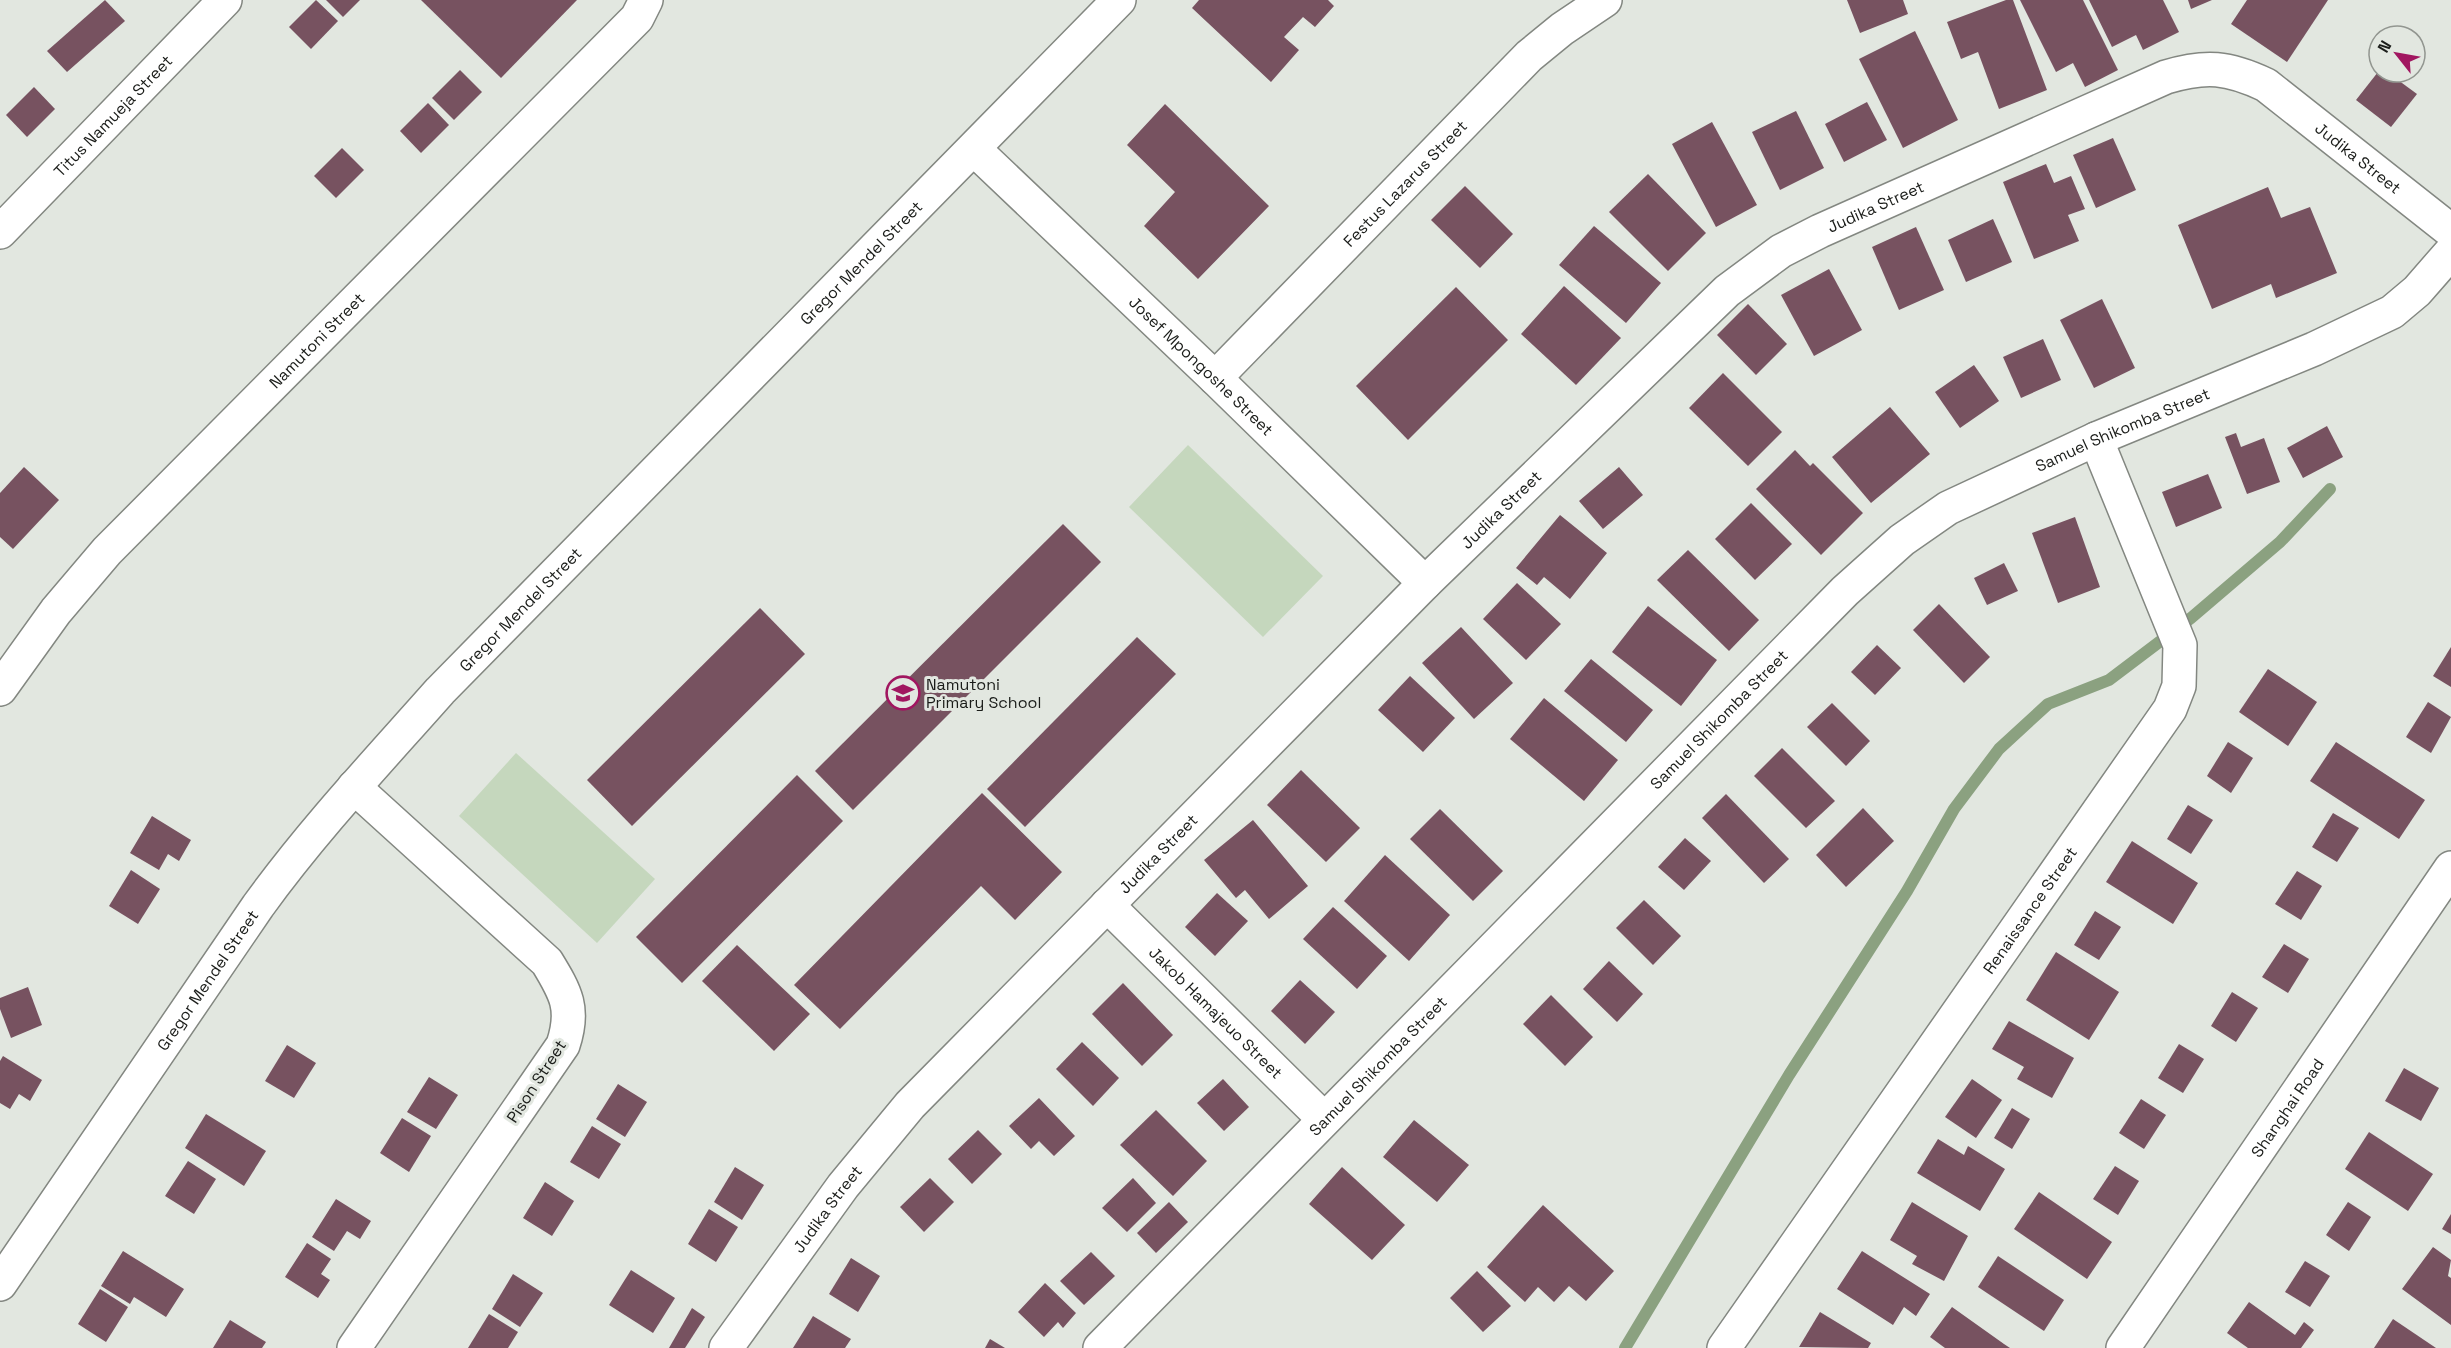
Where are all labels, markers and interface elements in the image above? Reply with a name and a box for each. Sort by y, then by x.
north arrow [2367,24,2427,84]
text: N [2373,37,2396,57]
street label: Titus Namueja Street [49,51,177,181]
street label: Festus Lazarus Street [1339,116,1472,251]
street label: Judika Street [2311,118,2405,199]
street label: Judika Street [1824,176,1927,238]
street label: Gregor Mendel Street [796,196,927,330]
street label: Namutoni Street [265,288,369,393]
street label: Josef Mpongoshe Street [1124,292,1278,440]
street label: Samuel Shikomba Street [2032,383,2213,477]
street label: Judika Street [1457,466,1546,553]
street label: Gregor Mendel Street [455,543,586,676]
street label: Samuel Shikomba Street [1646,645,1792,794]
place label: Namutoni Primary School [926,674,1041,713]
school or university icon: Namutoni Primary School [885,675,921,711]
street label: Judika Street [1114,810,1202,898]
street label: Renaissance Street [1978,843,2082,978]
street label: Gregor Mendel Street [152,906,263,1055]
street label: Jakob Hamajeuo Street [1144,942,1287,1083]
street label: Samuel Shikomba Street [1305,992,1452,1140]
street label: Pison Street [502,1036,571,1127]
street label: Shanghai Road [2246,1055,2329,1162]
street label: Judika Street [788,1161,867,1257]

